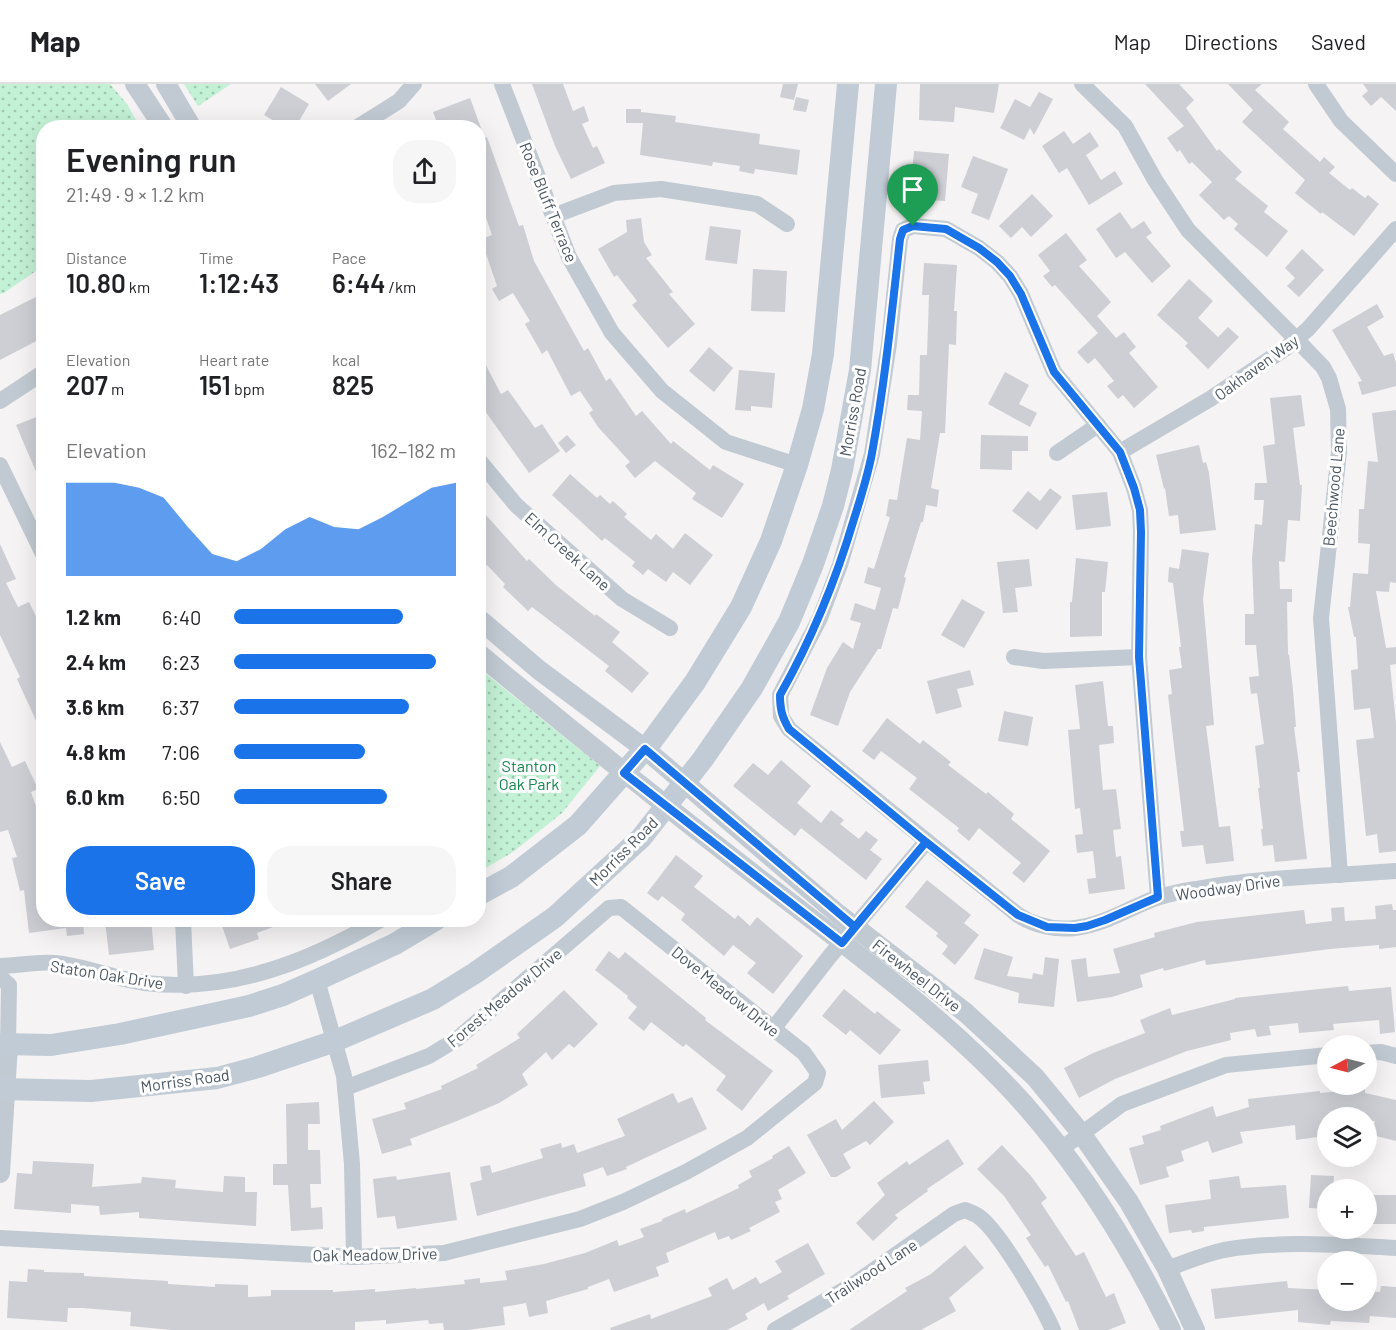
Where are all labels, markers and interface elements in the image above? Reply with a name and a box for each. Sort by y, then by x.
text: Map [30,24,81,58]
text: Map [1114,29,1151,54]
text: Directions [1184,29,1278,54]
text: Saved [1311,29,1366,54]
text: Evening run [66,139,236,179]
street label: Rose Bluff Terrace [516,139,582,265]
button: share [393,140,456,203]
pin [887,164,938,226]
icon: arrive [896,173,929,206]
text: 21:49 · 9 × 1.2 km [66,182,205,206]
text: Distance [66,248,127,267]
text: Time [199,248,234,267]
text: Pace [332,248,366,267]
text: 10.80 [66,267,126,298]
text: 1:12:43 [199,267,279,298]
text: 6:44 [332,267,385,298]
text: km [126,277,150,296]
text: /km [385,277,416,296]
street label: Oakhaven Way [1210,330,1302,404]
text: Elevation [66,350,130,369]
text: Heart rate [199,350,269,369]
text: kcal [332,350,360,369]
street label: Morriss Road [835,366,869,458]
text: 207 [66,369,108,400]
text: 151 [199,369,231,400]
text: 825 [332,369,374,400]
text: m [108,379,124,398]
text: bpm [231,379,265,398]
street label: Beechwood Lane [1318,427,1348,547]
text: Elevation [66,438,147,462]
text: 162–182 m [370,438,456,462]
street label: Elm Creek Lane [522,508,614,594]
text: 1.2 km [66,605,121,629]
text: 6:40 [162,605,201,629]
text: 2.4 km [66,650,126,674]
text: 6:23 [162,650,200,674]
text: 3.6 km [66,695,124,719]
text: 6:37 [162,695,199,719]
text: 4.8 km [66,740,126,764]
text: 7:06 [162,740,200,764]
park label: Stanton Oak Park [499,756,559,793]
text: 6.0 km [66,785,124,809]
text: 6:50 [162,785,201,809]
street label: Morriss Road [585,813,661,889]
button: Save [66,846,255,915]
button: Share [267,846,456,915]
street label: Woodway Drive [1175,870,1281,904]
street label: Firewheel Drive [869,935,965,1015]
street label: Dove Meadow Drive [668,942,784,1040]
street label: Forest Meadow Drive [443,944,565,1050]
street label: Staton Oak Drive [49,956,165,992]
north arrow [1317,1035,1377,1095]
map controls [1317,1035,1377,1311]
street label: Morriss Road [139,1064,231,1096]
button: layers [1317,1107,1377,1167]
button: + [1317,1179,1377,1239]
street label: Trailwood Lane [822,1234,920,1308]
street label: Oak Meadow Drive [312,1243,438,1265]
button: − [1317,1251,1377,1311]

